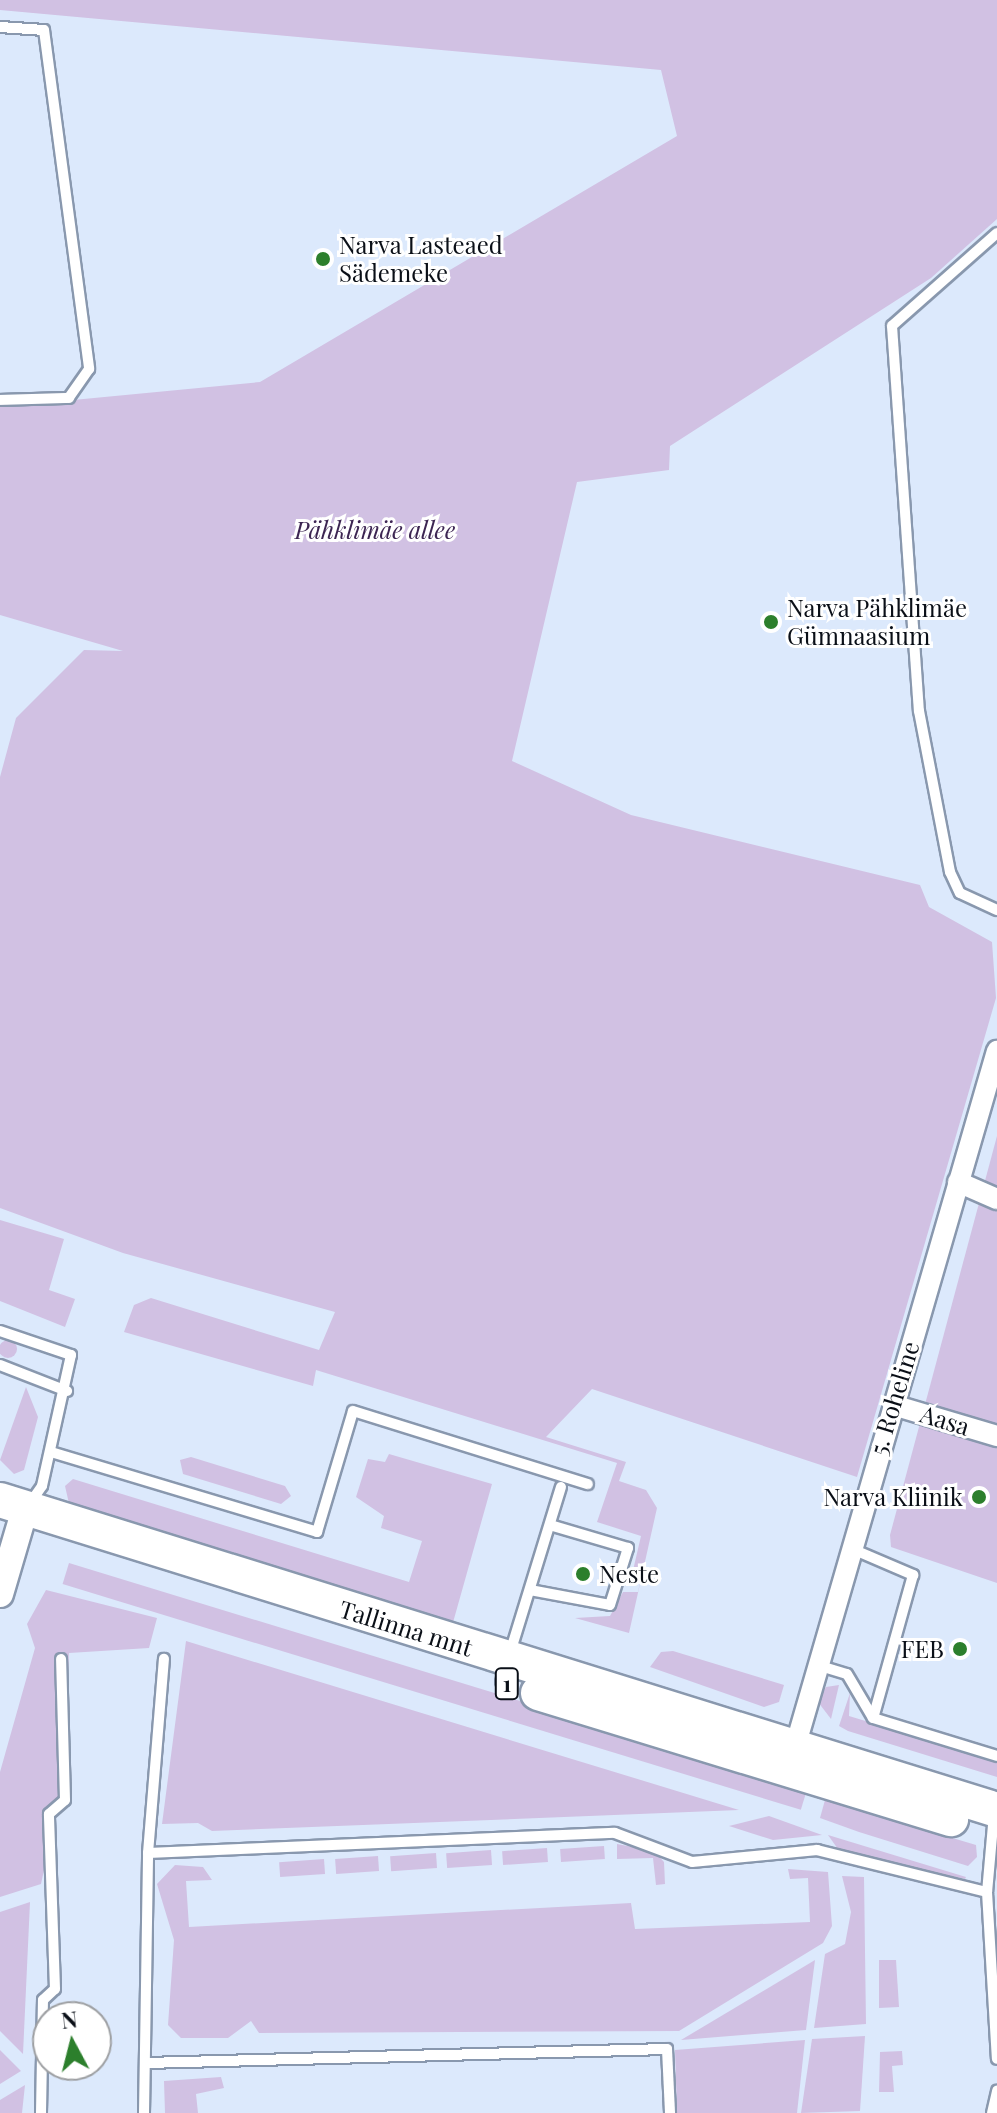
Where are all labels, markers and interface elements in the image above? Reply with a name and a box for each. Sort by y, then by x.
place label: Narva Lasteaed Sädemeke [339,231,503,287]
marker: Narva Lasteaed Sädemeke [314,250,332,268]
park label: Pähklimäe allee [295,516,455,544]
place label: Narva Pähklimäe Gümnaasium [787,594,967,650]
marker: Narva Pähklimäe Gümnaasium [762,613,780,631]
street label: 5. Roheline [863,1338,925,1458]
street label: Aasa [917,1399,973,1441]
place label: Narva Kliinik [823,1483,963,1511]
marker: Narva Kliinik [970,1488,988,1506]
place label: Neste [599,1560,659,1588]
marker: Neste [574,1565,592,1583]
street label: Tallinna mnt [336,1594,476,1662]
place label: FEB [901,1635,944,1663]
marker: FEB [951,1640,969,1658]
road number: 1 [493,1666,521,1702]
north arrow [32,2001,112,2081]
text: N [60,2003,79,2035]

